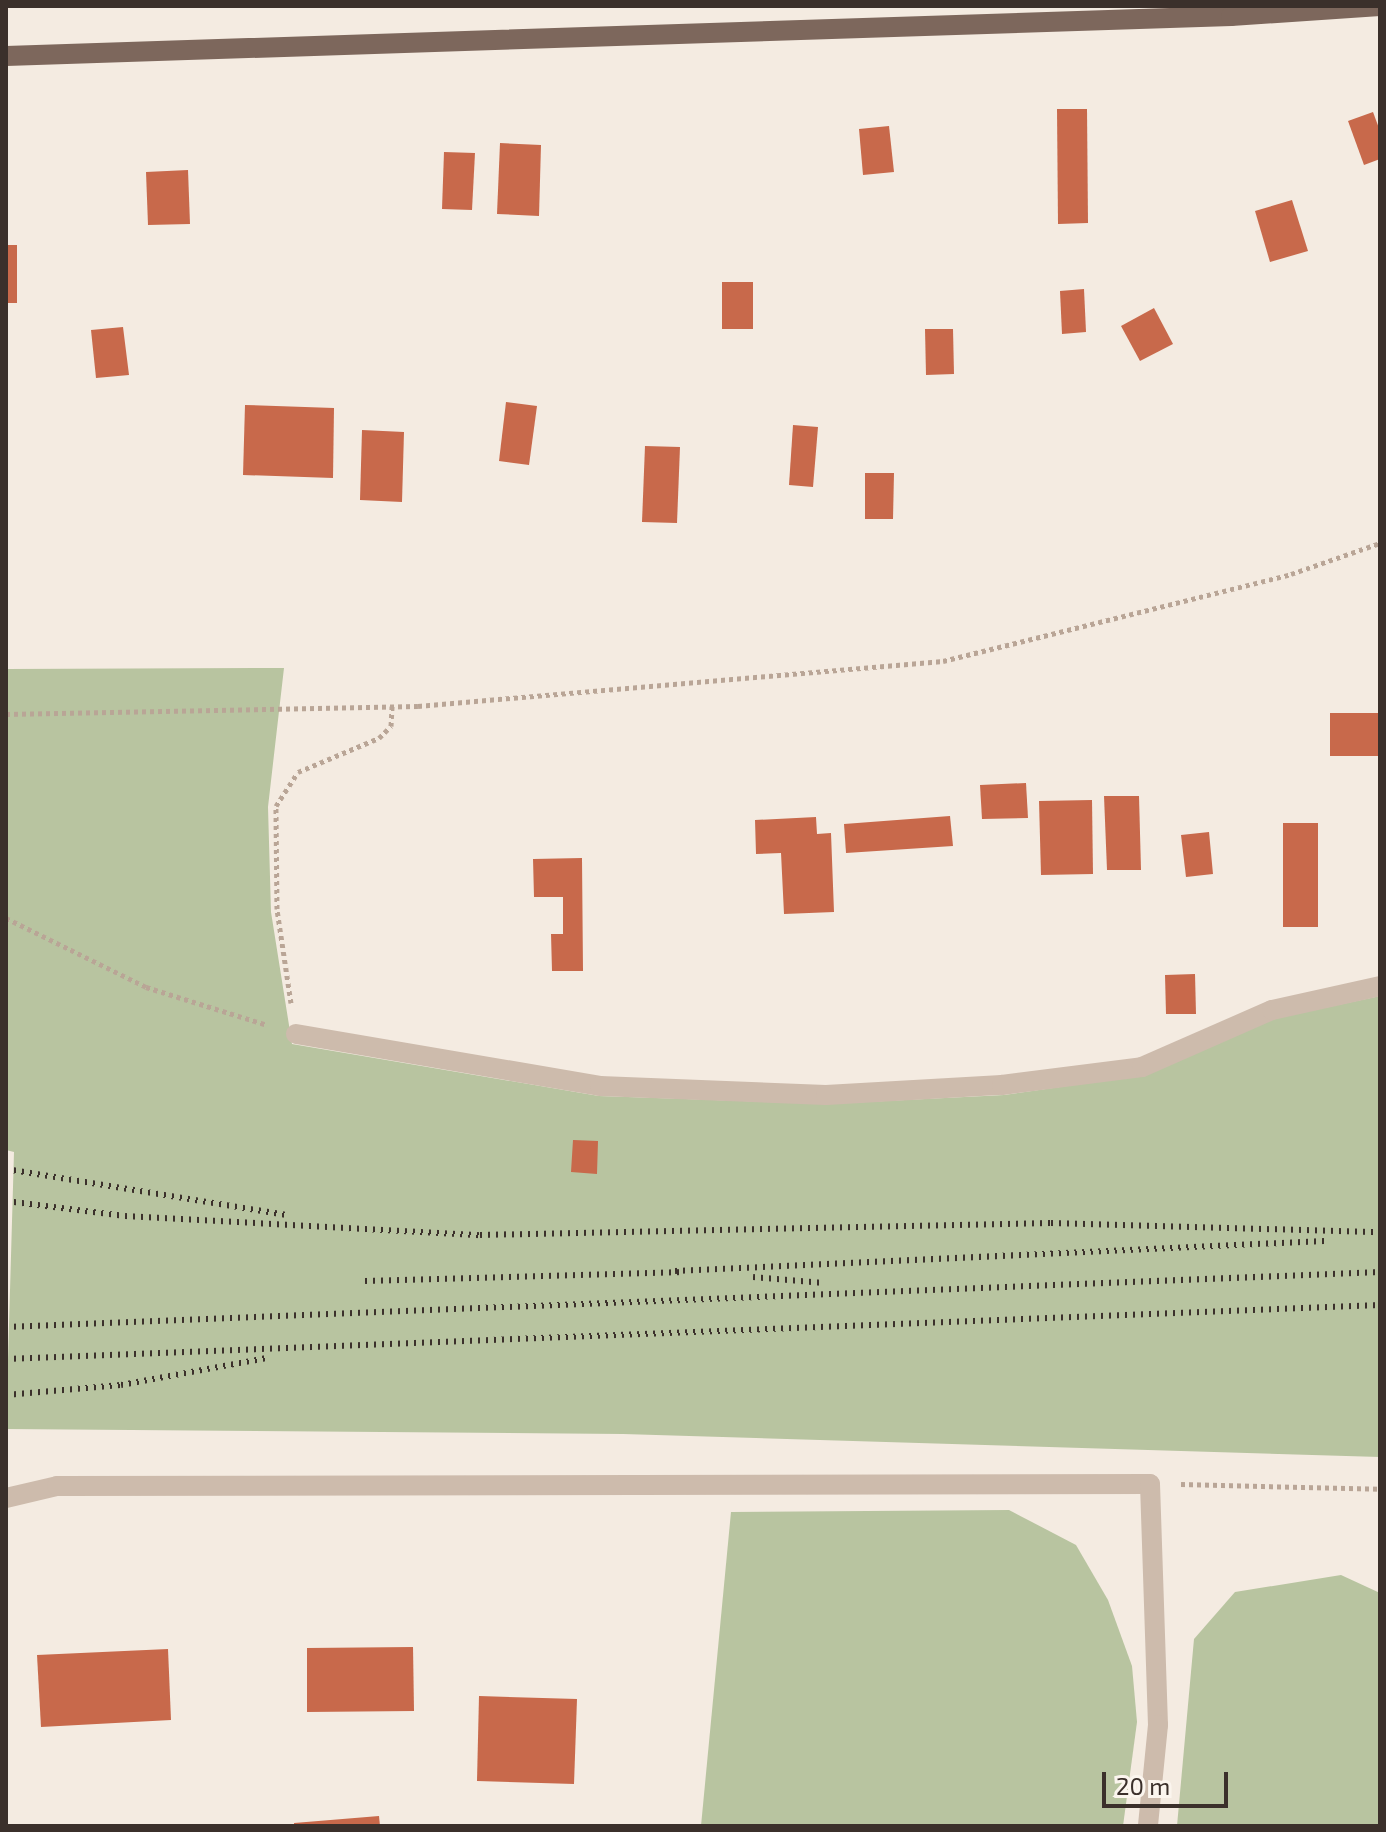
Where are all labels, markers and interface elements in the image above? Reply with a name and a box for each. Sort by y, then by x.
scale bar [1106,1756,1232,1806]
text: 20 m [1116,1771,1170,1800]

